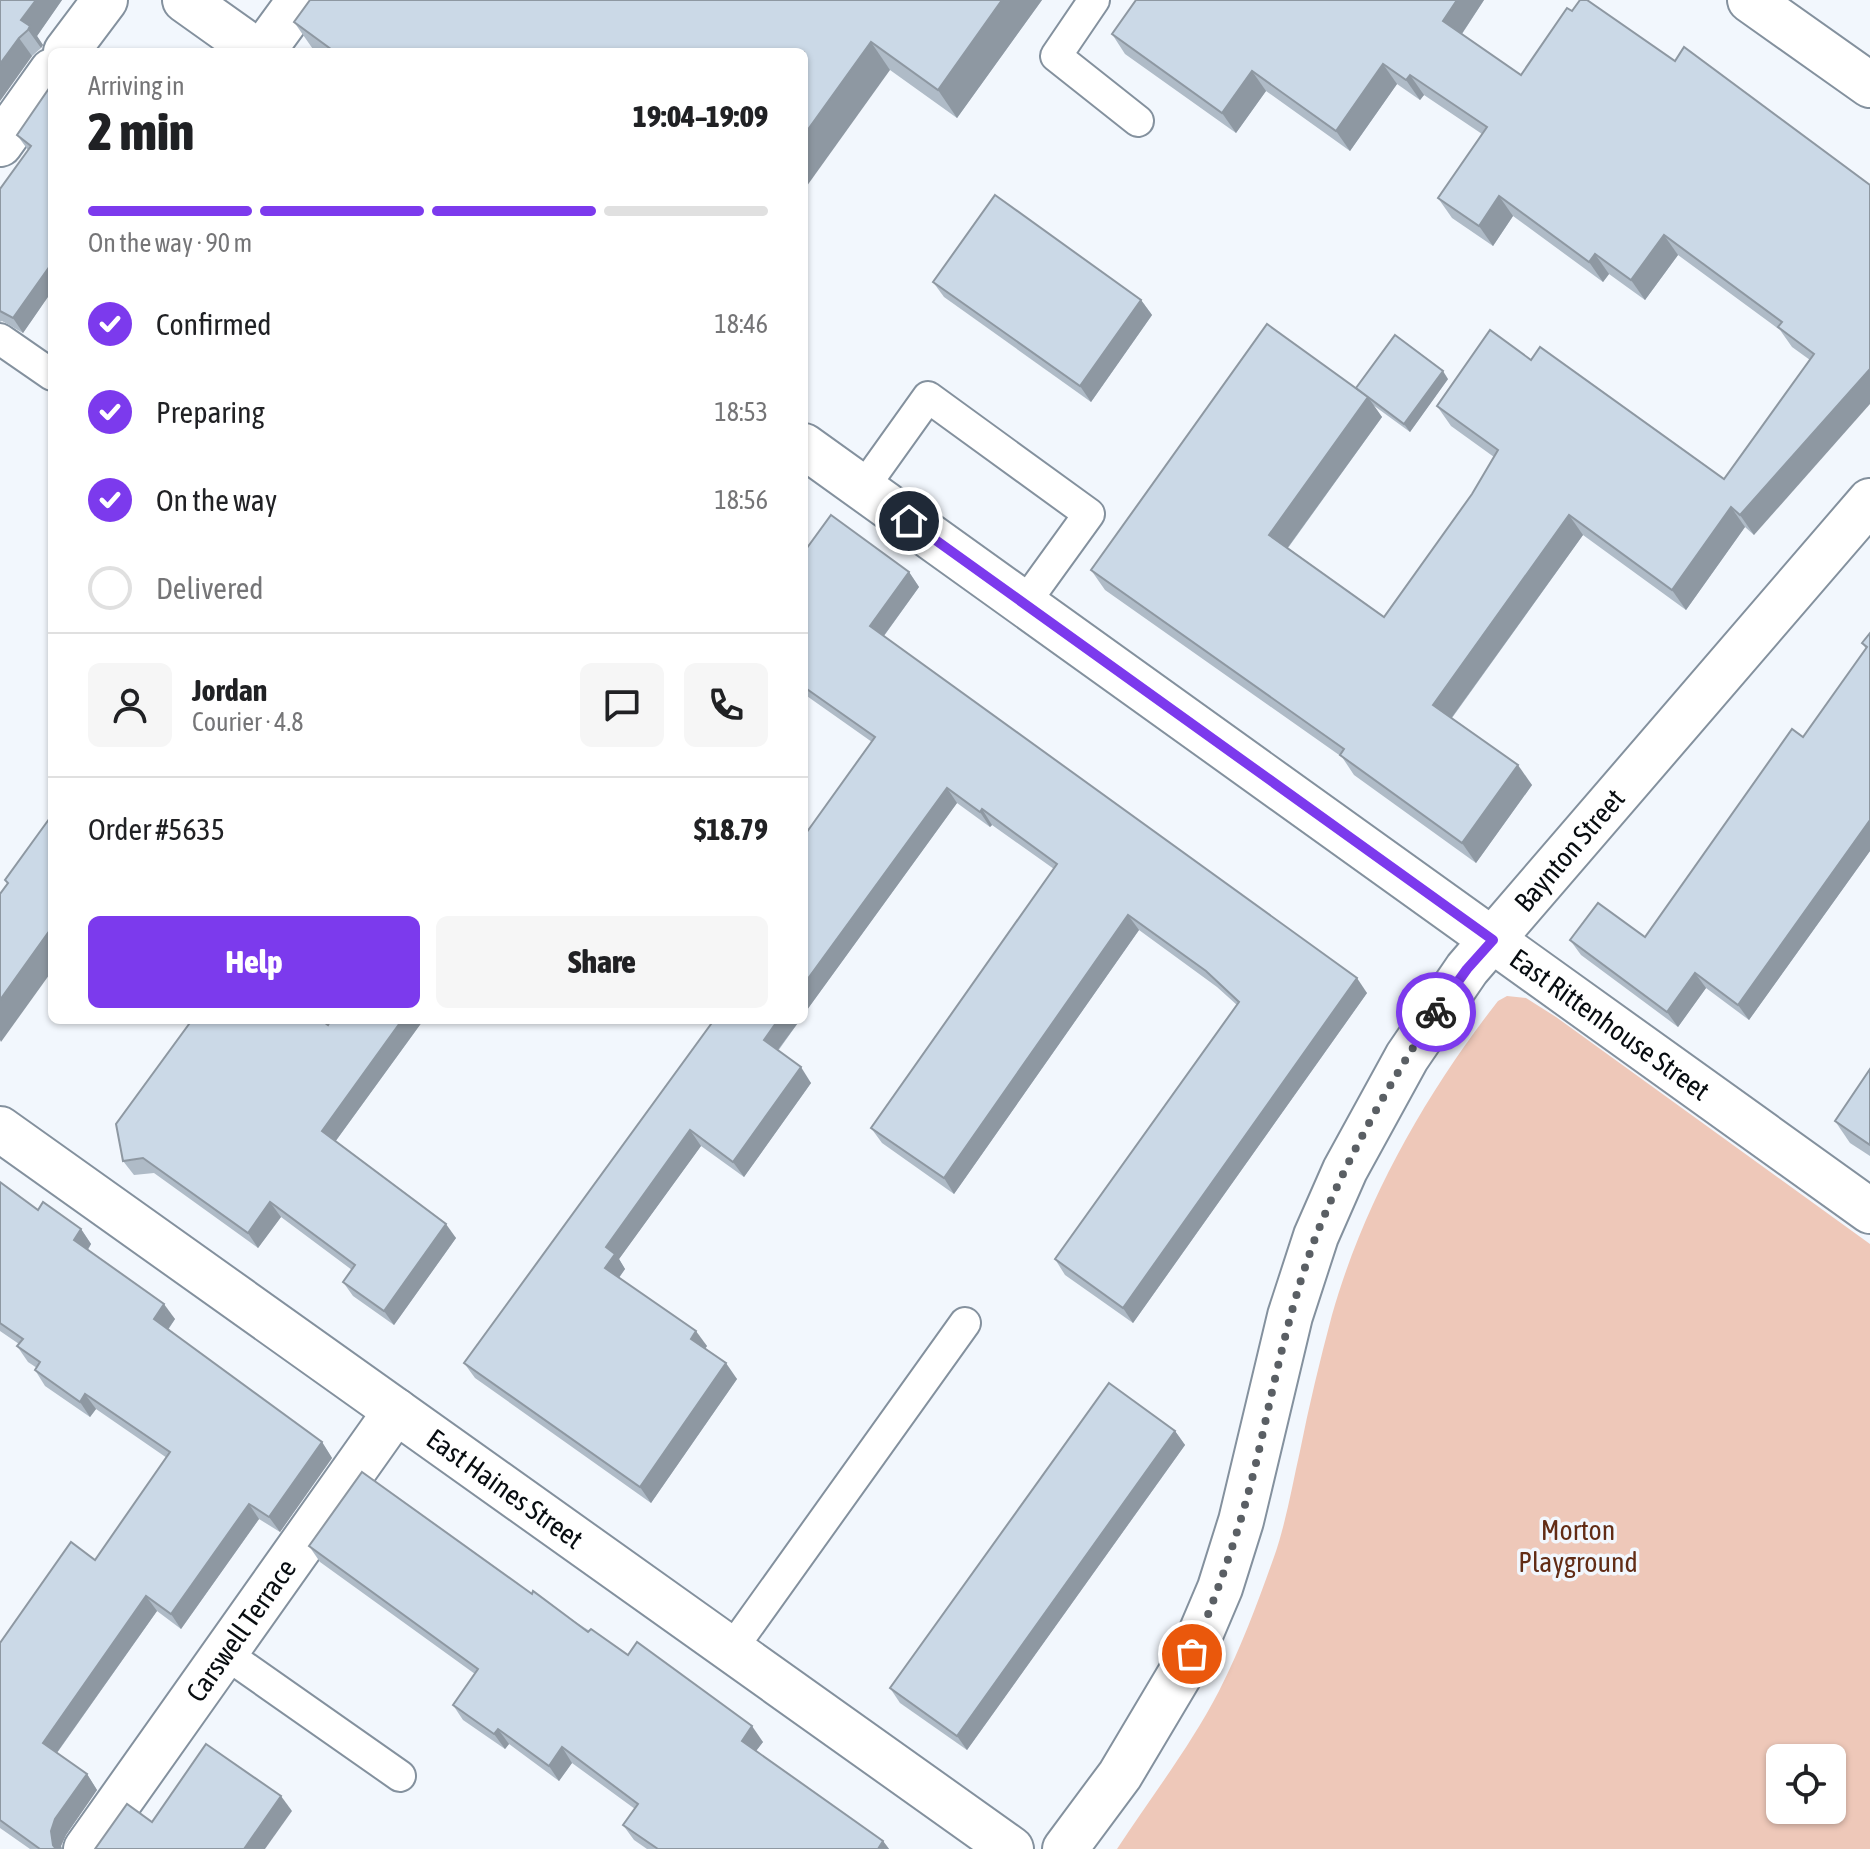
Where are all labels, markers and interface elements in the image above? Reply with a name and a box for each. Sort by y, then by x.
text: Arriving in [88,71,185,101]
text: 19:04–19:09 [633,99,768,133]
text: 2 min [88,101,194,161]
text: On the way · 90 m [88,228,252,258]
icon: check [88,302,132,346]
text: Confirmed [156,307,271,341]
text: 18:46 [714,309,768,339]
icon: check [88,390,132,434]
text: Preparing [156,395,265,429]
text: 18:53 [714,397,768,427]
icon: check [88,478,132,522]
text: On the way [156,483,277,517]
text: 18:56 [714,485,768,515]
pin [875,487,943,555]
icon: home [887,499,931,543]
text: Delivered [156,571,264,605]
button: person [88,663,172,747]
button: chat [580,663,664,747]
button: phone [684,663,768,747]
text: Jordan [192,673,267,707]
text: Courier · 4.8 [192,707,303,737]
street label: Baynton Street [1508,782,1631,918]
text: Order #5635 [88,812,225,846]
text: $18.79 [694,812,768,846]
button: Help [88,916,420,1008]
button: Share [436,916,768,1008]
street label: East Rittenhouse Street [1504,942,1716,1107]
courier [1396,972,1476,1052]
icon: bike [1414,990,1458,1034]
street label: East Haines Street [421,1422,589,1555]
park label: Morton Playground [1518,1514,1638,1578]
street label: Carswell Terrace [180,1553,302,1708]
pin [1158,1620,1226,1688]
icon: bag [1170,1632,1214,1676]
map controls [1766,1744,1846,1824]
button: locate [1766,1744,1846,1824]

